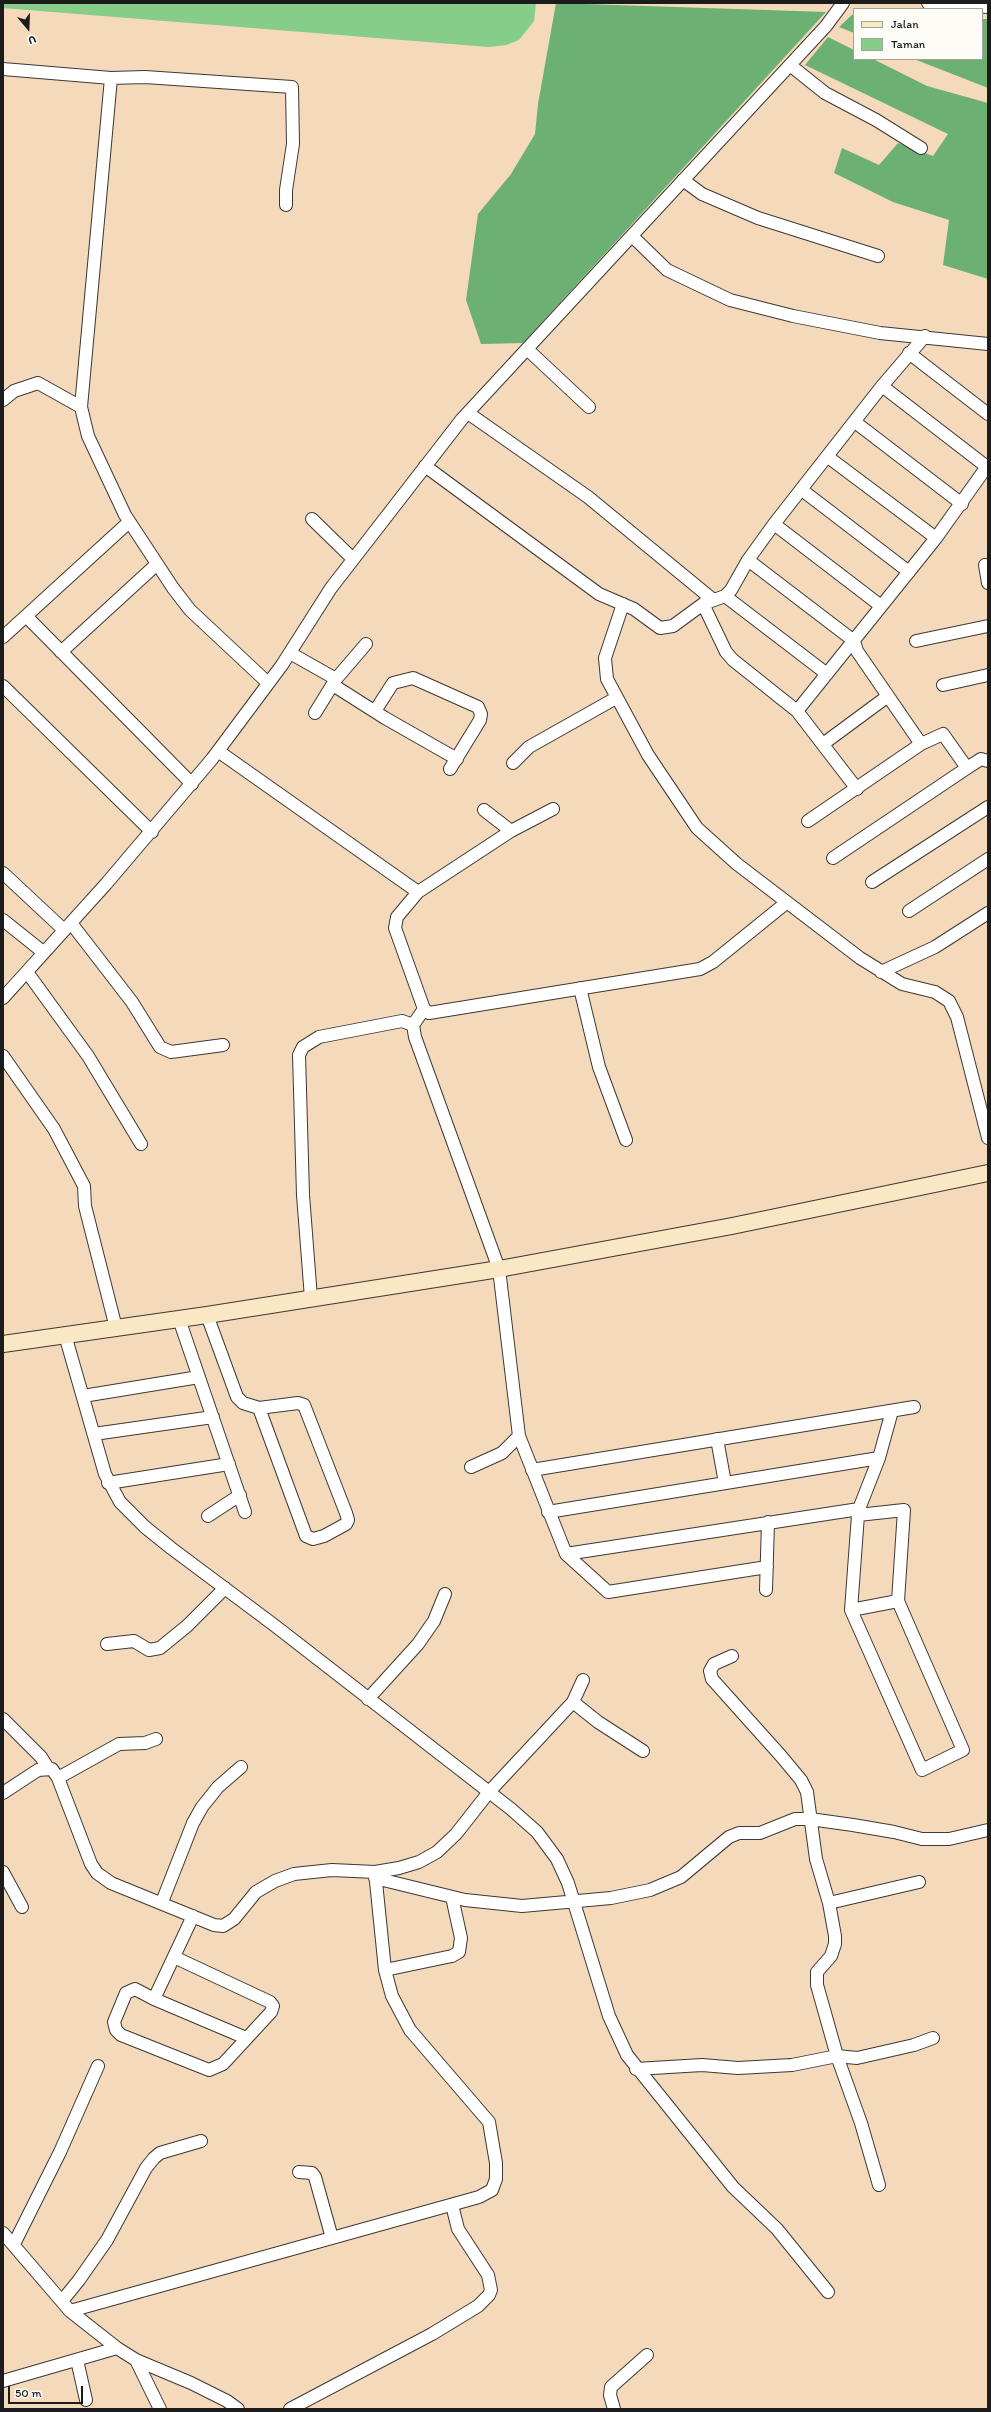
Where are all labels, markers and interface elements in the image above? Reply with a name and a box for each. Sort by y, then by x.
north arrow [8,8,48,48]
legend [853,8,983,60]
text: Jalan [891,17,919,31]
text: U [27,32,38,47]
text: Taman [891,37,925,51]
scale bar [10,2378,85,2404]
text: 50 m [15,2386,41,2400]

